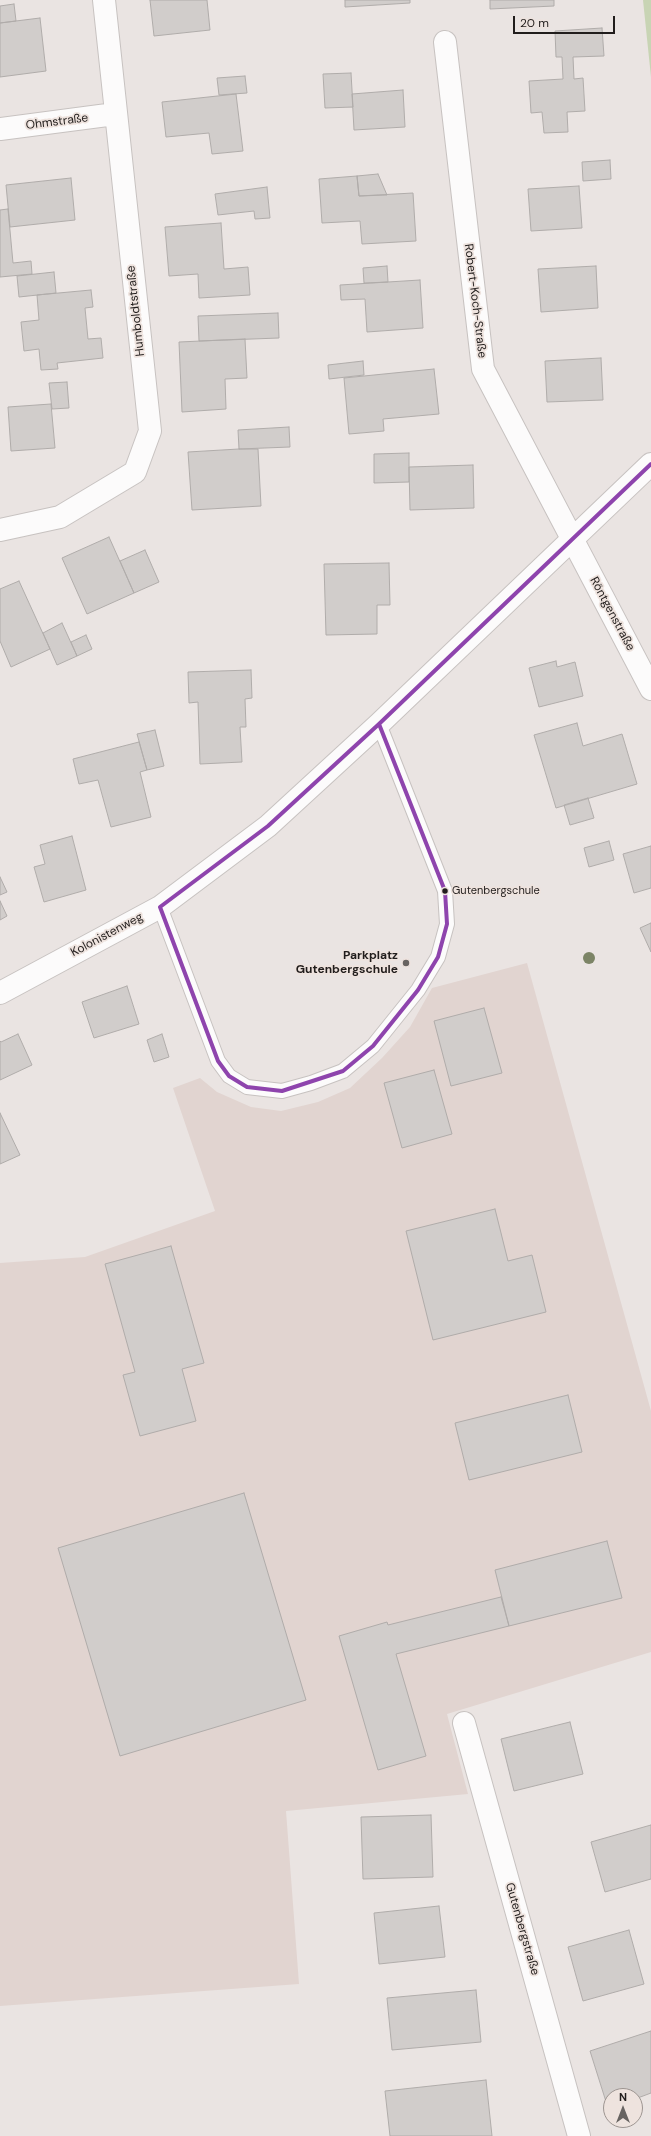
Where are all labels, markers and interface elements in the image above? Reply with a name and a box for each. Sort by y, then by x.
scale bar [515,8,617,34]
text: 20 m [520,15,549,31]
street label: Ohmstraße [25,111,89,133]
street label: Robert-Koch-Straße [461,243,489,359]
street label: Humboldtstraße [124,265,148,357]
street label: Röntgenstraße [586,575,638,653]
place label: Gutenbergschule [452,884,540,898]
marker: Gutenbergschule [440,886,450,896]
street label: Kolonistenweg [68,910,146,960]
place label: Parkplatz Gutenbergschule [296,949,398,977]
marker: Parkplatz Gutenbergschule [401,958,411,968]
street label: Gutenbergstraße [502,1881,542,1977]
north arrow [603,2088,643,2128]
text: N [619,2090,627,2104]

